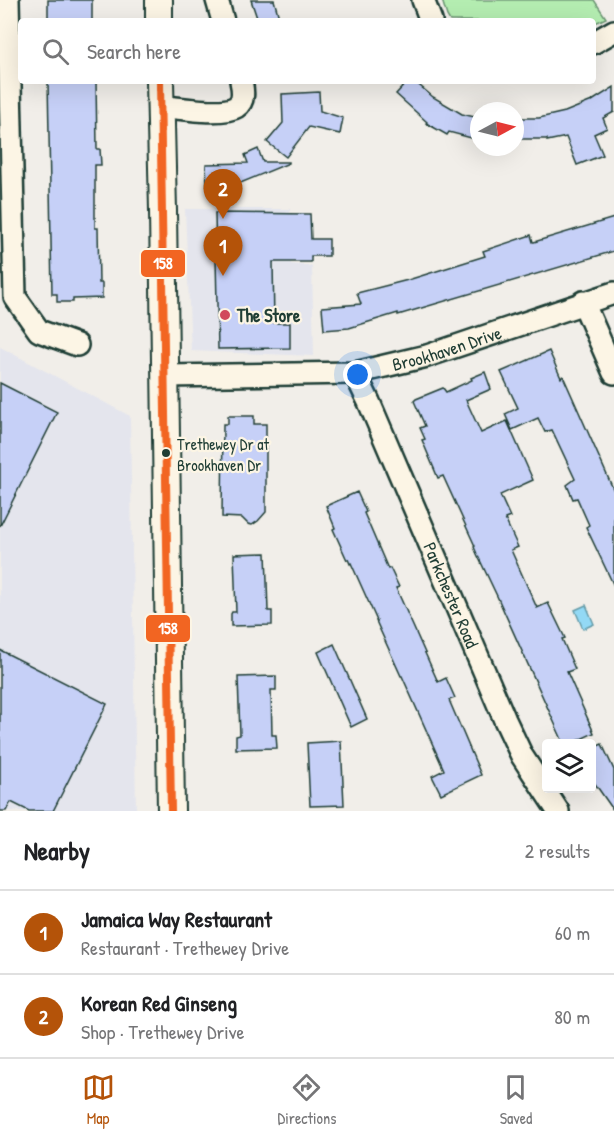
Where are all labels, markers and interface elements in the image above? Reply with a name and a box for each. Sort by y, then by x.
search box [18,18,596,84]
icon: search [39,35,72,68]
text: Search here [87,36,181,66]
north arrow [470,102,524,156]
pin: 2 [204,170,242,219]
pin: 1 [204,226,242,276]
line badge: 158 [140,249,186,278]
text: 158 [153,252,173,274]
place label: The Store [236,303,301,328]
marker: The Store [218,308,232,322]
street label: Brookhaven Drive [389,319,505,376]
your location [343,360,372,389]
place label: Trethewey Dr at Brookhaven Dr [177,433,270,476]
marker: Trethewey Dr at Brookhaven Dr [160,447,172,459]
street label: Parkchester Road [418,538,485,652]
line badge: 158 [145,614,191,643]
text: 158 [158,617,178,639]
map controls [542,739,596,793]
button: layers [542,739,596,793]
text: Nearby [24,833,90,868]
text: 2 results [525,837,590,864]
text: Jamaica Way Restaurant [81,904,272,934]
text: 1 [40,919,47,946]
text: 60 m [555,919,590,946]
text: Restaurant · Trethewey Drive [81,934,289,961]
text: Korean Red Ginseng [81,988,237,1018]
text: 2 [39,1003,48,1030]
text: 80 m [554,1003,590,1030]
text: Shop · Trethewey Drive [81,1018,245,1045]
tab: Map [82,1071,115,1129]
tab: Directions [278,1071,336,1129]
tab: Saved [499,1071,532,1129]

